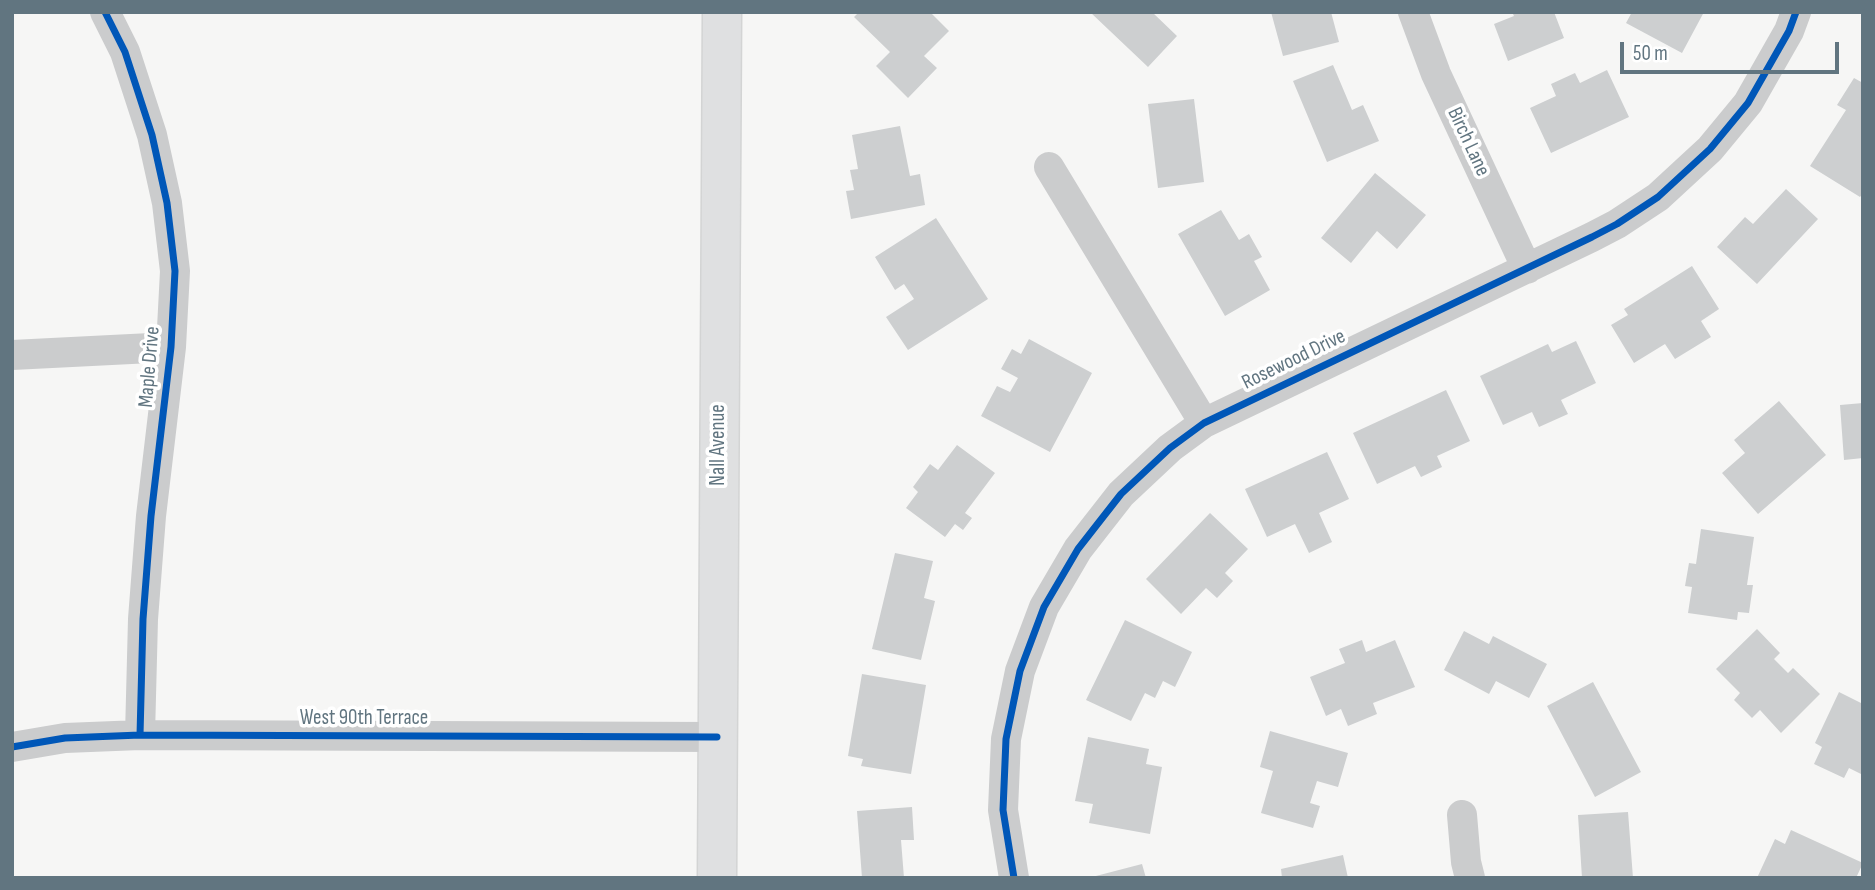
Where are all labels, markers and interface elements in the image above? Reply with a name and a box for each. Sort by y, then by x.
scale bar [1623,28,1842,72]
text: 50 m [1633,41,1668,66]
street label: Birch Lane [1441,104,1495,180]
street label: Rosewood Drive [1238,324,1350,396]
street label: Maple Drive [134,325,166,409]
street label: Nall Avenue [706,404,732,486]
street label: West 90th Terrace [300,706,428,732]

